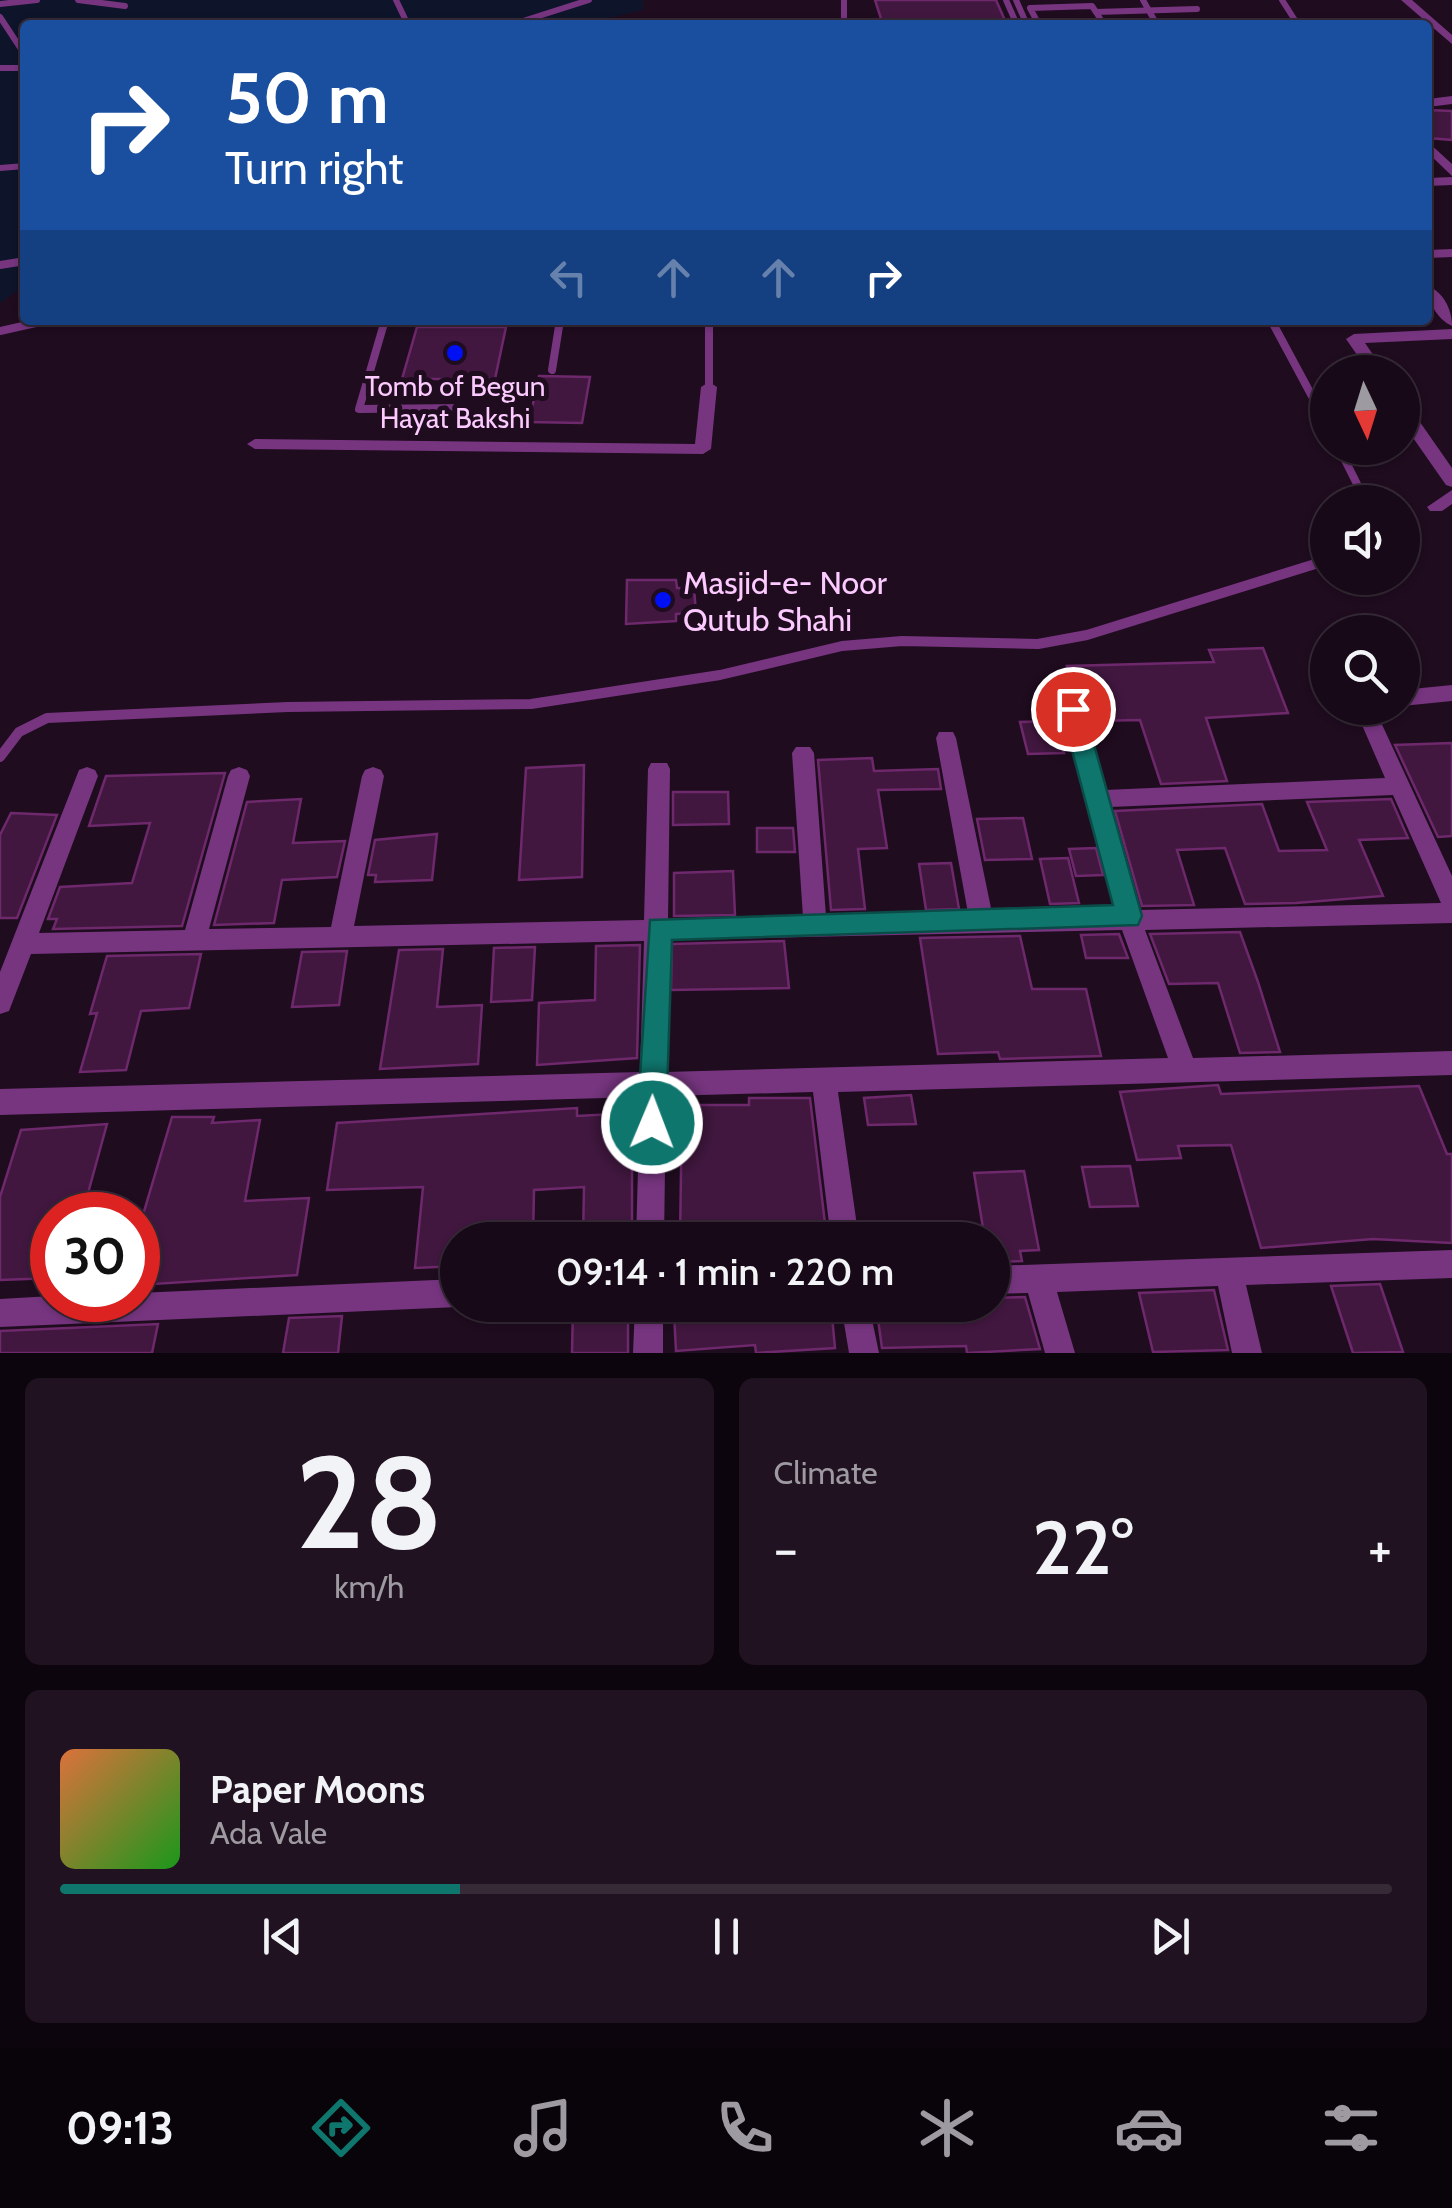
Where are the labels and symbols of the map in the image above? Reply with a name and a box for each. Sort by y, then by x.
marker: Tomb of Begun Hayat Bakshi [444,342,466,364]
north arrow [1310,355,1420,465]
place label: Tomb of Begun Hayat Bakshi [365,369,545,435]
place label: Masjid-e- Noor Qutub Shahi [683,563,888,639]
marker: Masjid-e- Noor Qutub Shahi [652,589,674,611]
pin [1031,667,1116,752]
position arrow [600,1071,704,1175]
speed limit sign: 30 [30,1192,160,1322]

